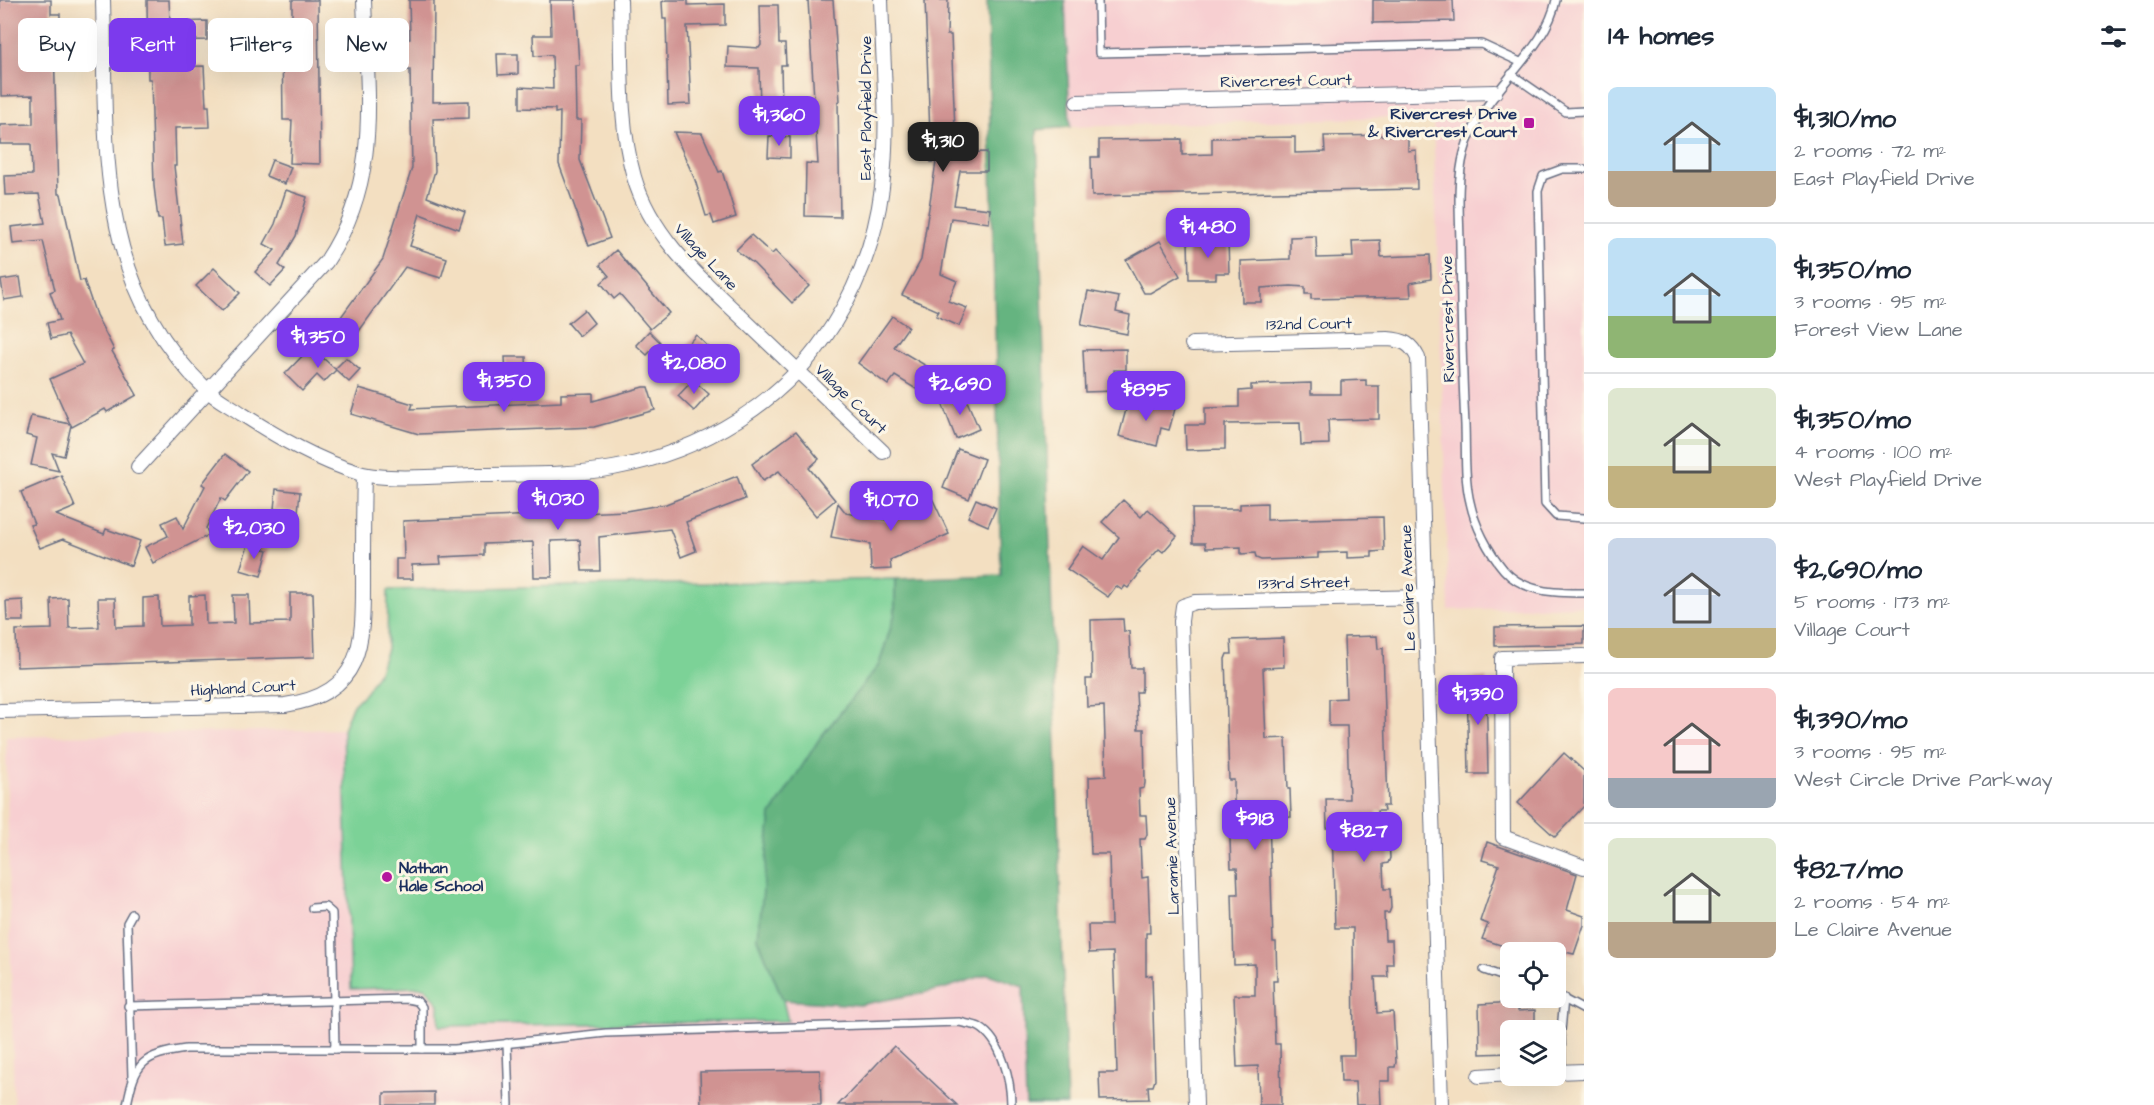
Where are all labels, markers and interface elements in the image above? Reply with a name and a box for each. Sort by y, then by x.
chip: Buy [18,18,97,72]
chip: Rent [109,18,196,72]
chip: Filters [208,18,313,72]
chip: New [325,18,409,72]
text: 14 homes [1608,18,1714,54]
icon: filters [2097,20,2130,53]
street label: East Playfield Drive [855,35,878,180]
street label: Rivercrest Court [1220,69,1353,93]
pin: $1,360 [730,96,828,147]
text: $1,360 [753,101,805,129]
text: $1,310/mo [1794,101,1896,137]
place label: Rivercrest Drive & Rivercrest Court [1367,103,1518,143]
icon: home [1656,111,1728,183]
marker: Rivercrest Drive & Rivercrest Court [1522,116,1536,130]
pin: $1,310 [894,122,992,173]
text: $1,310 [922,127,964,155]
text: 2 rooms · 72 m² [1794,137,1946,165]
text: East Playfield Drive [1794,165,1975,193]
pin: $1,480 [1159,208,1257,259]
text: $1,480 [1180,213,1236,241]
street label: Village Lane [668,218,743,296]
text: $1,350/mo [1794,252,1911,288]
street label: Rivercrest Drive [1436,255,1460,383]
icon: home [1656,262,1728,334]
text: 3 rooms · 95 m² [1794,288,1947,316]
street label: 132nd Court [1266,312,1353,336]
text: Forest View Lane [1794,316,1963,344]
pin: $1,350 [269,318,367,369]
text: $1,350 [291,323,345,351]
pin: $2,080 [645,344,743,395]
text: $2,080 [662,349,726,377]
street label: Village Court [809,359,892,440]
pin: $1,350 [455,362,553,413]
pin: $2,690 [911,365,1009,416]
text: $1,350 [477,367,531,395]
text: $2,690 [929,370,991,398]
pin: $895 [1110,371,1182,422]
text: $895 [1121,376,1171,404]
text: $1,350/mo [1794,402,1911,438]
icon: home [1656,412,1728,484]
text: 4 rooms · 100 m² [1794,438,1952,466]
text: West Playfield Drive [1794,466,1982,494]
pin: $1,030 [509,480,607,531]
pin: $1,070 [842,481,940,532]
text: $1,030 [532,485,584,513]
text: $1,070 [864,486,918,514]
pin: $2,030 [205,509,303,560]
text: $2,030 [223,514,285,542]
street label: Le Claire Avenue [1395,524,1421,652]
text: $2,690/mo [1794,552,1922,588]
icon: home [1656,562,1728,634]
street label: 133rd Street [1258,571,1350,595]
text: 5 rooms · 173 m² [1794,588,1950,616]
text: Village Court [1794,616,1910,644]
street label: Highland Court [190,674,297,703]
pin: $1,390 [1429,675,1527,726]
text: $1,390 [1452,680,1504,708]
text: $1,390/mo [1794,702,1908,738]
icon: home [1656,712,1728,784]
text: 3 rooms · 95 m² [1794,738,1947,766]
text: West Circle Drive Parkway [1794,766,2052,794]
street label: Laramie Avenue [1159,796,1185,915]
pin: $918 [1219,800,1291,851]
text: $918 [1236,805,1274,833]
pin: $827 [1328,812,1400,863]
text: $827 [1340,817,1388,845]
text: $827/mo [1794,852,1903,888]
place label: Nathan Hale School [399,857,484,897]
icon: home [1656,862,1728,934]
marker: Nathan Hale School [380,870,394,884]
text: 2 rooms · 54 m² [1794,888,1950,916]
text: Le Claire Avenue [1794,916,1952,944]
map controls [1500,942,1566,1086]
button: locate [1500,942,1566,1008]
button: layers [1500,1020,1566,1086]

